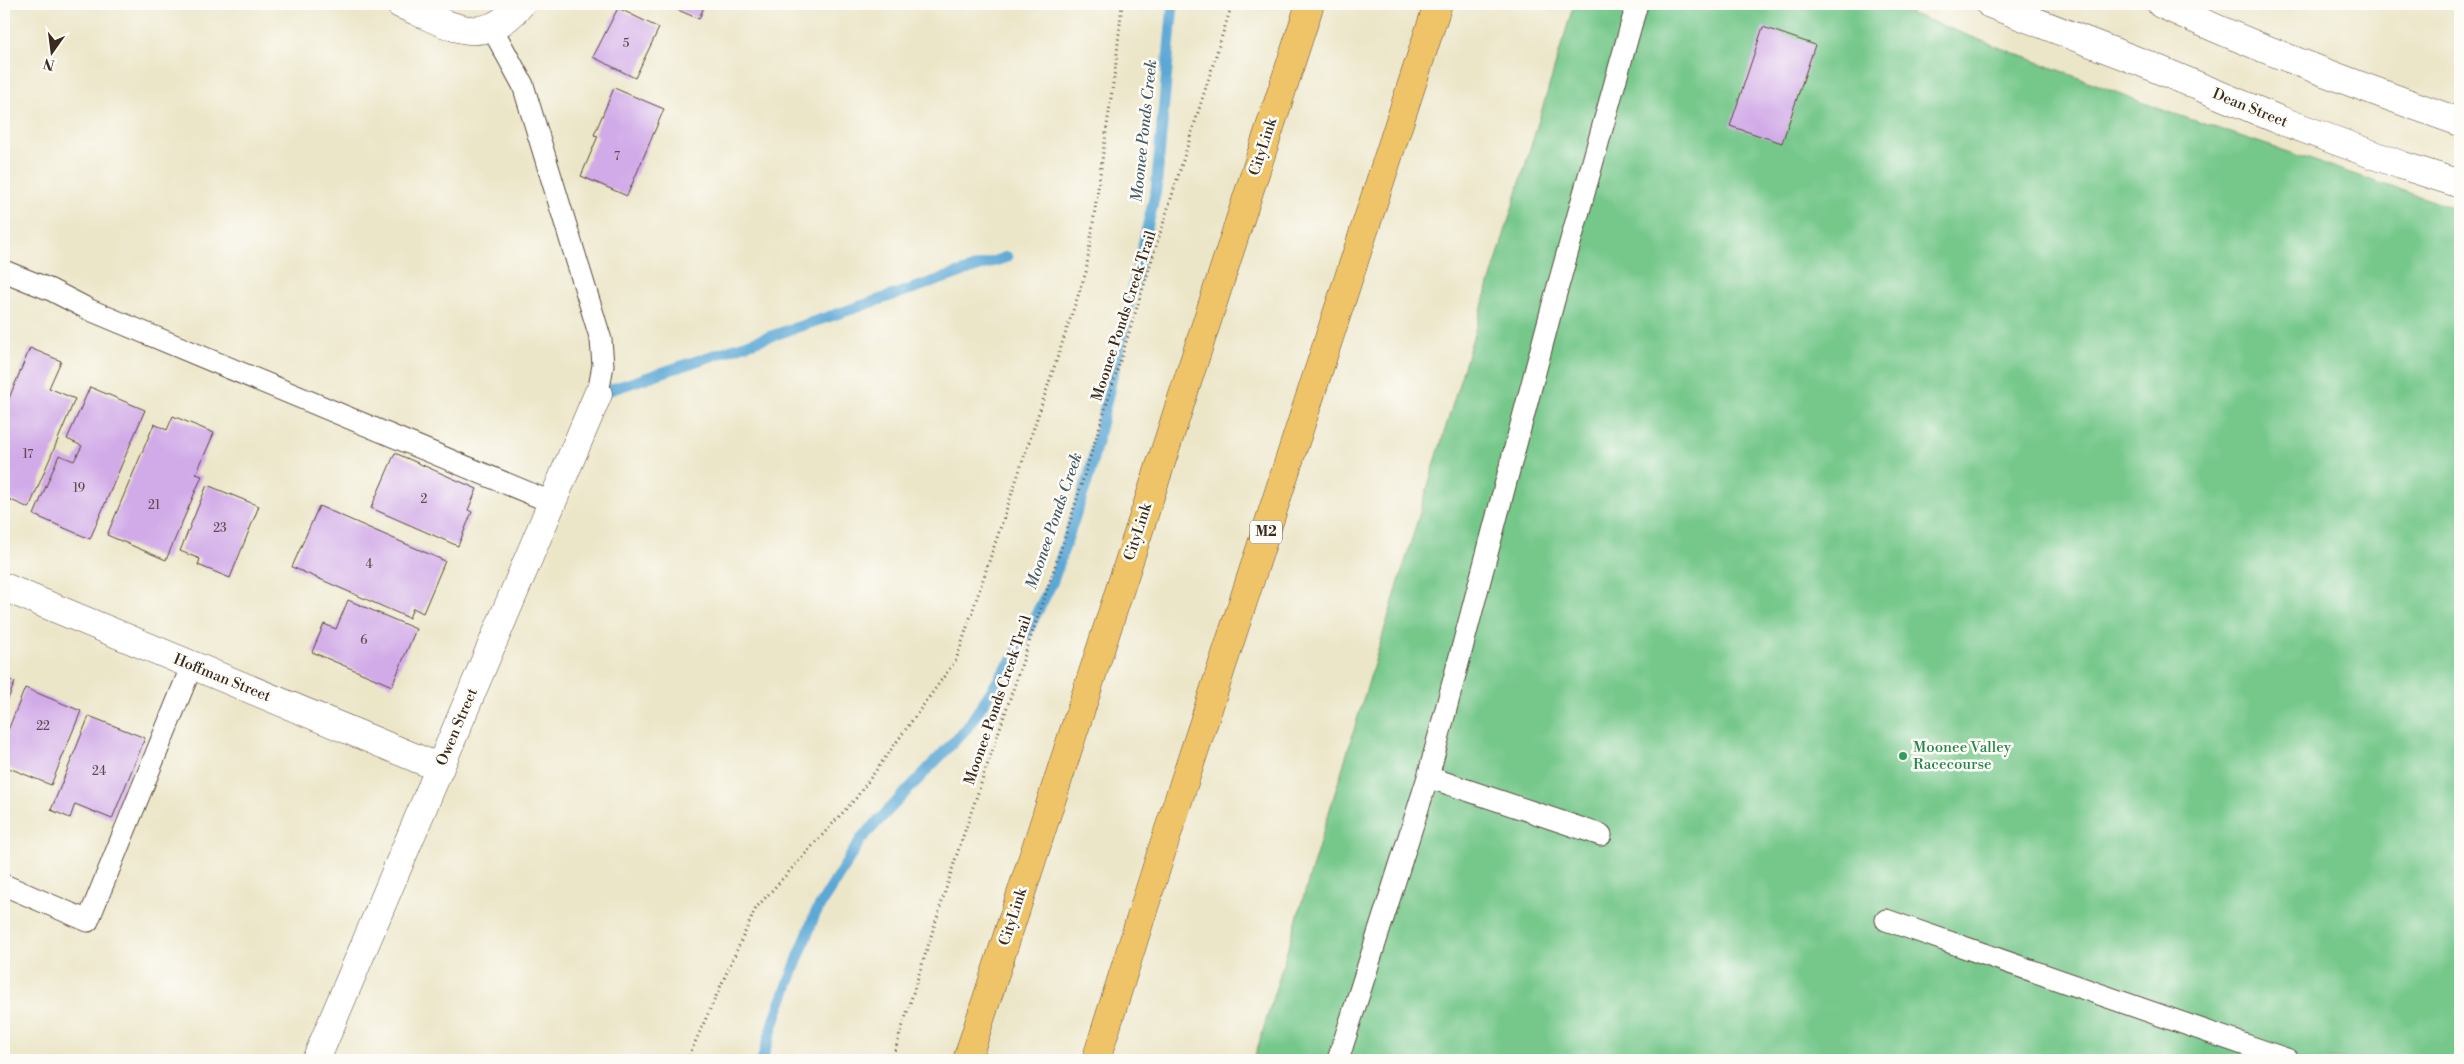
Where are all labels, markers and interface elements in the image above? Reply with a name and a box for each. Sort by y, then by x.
north arrow [28,28,78,78]
house number: 5 [623,36,630,51]
text: N [42,54,57,74]
water label: Moonee Ponds Creek [1127,59,1161,203]
street label: Dean Street [2210,84,2291,132]
street label: CityLink [1245,115,1282,178]
house number: 7 [614,149,620,164]
street label: Moonee Ponds Creek Trail [1087,228,1161,404]
house number: 17 [23,447,33,462]
water label: Moonee Ponds Creek [1021,450,1087,592]
house number: 19 [73,481,85,496]
house number: 2 [421,492,428,507]
house number: 21 [148,498,161,513]
street label: CityLink [1120,500,1157,563]
road number: M2 [1250,520,1282,544]
house number: 23 [213,521,227,536]
house number: 4 [365,557,373,572]
street label: Moonee Ponds Creek Trail [960,612,1036,787]
house number: 6 [360,633,368,648]
street label: Hoffman Street [171,650,274,706]
street label: Owen Street [432,685,482,769]
house number: 22 [36,719,50,734]
place label: Moonee Valley Racecourse [1913,738,2012,774]
marker: Moonee Valley Racecourse [1897,750,1909,762]
house number: 24 [92,764,106,779]
street label: CityLink [995,885,1032,948]

